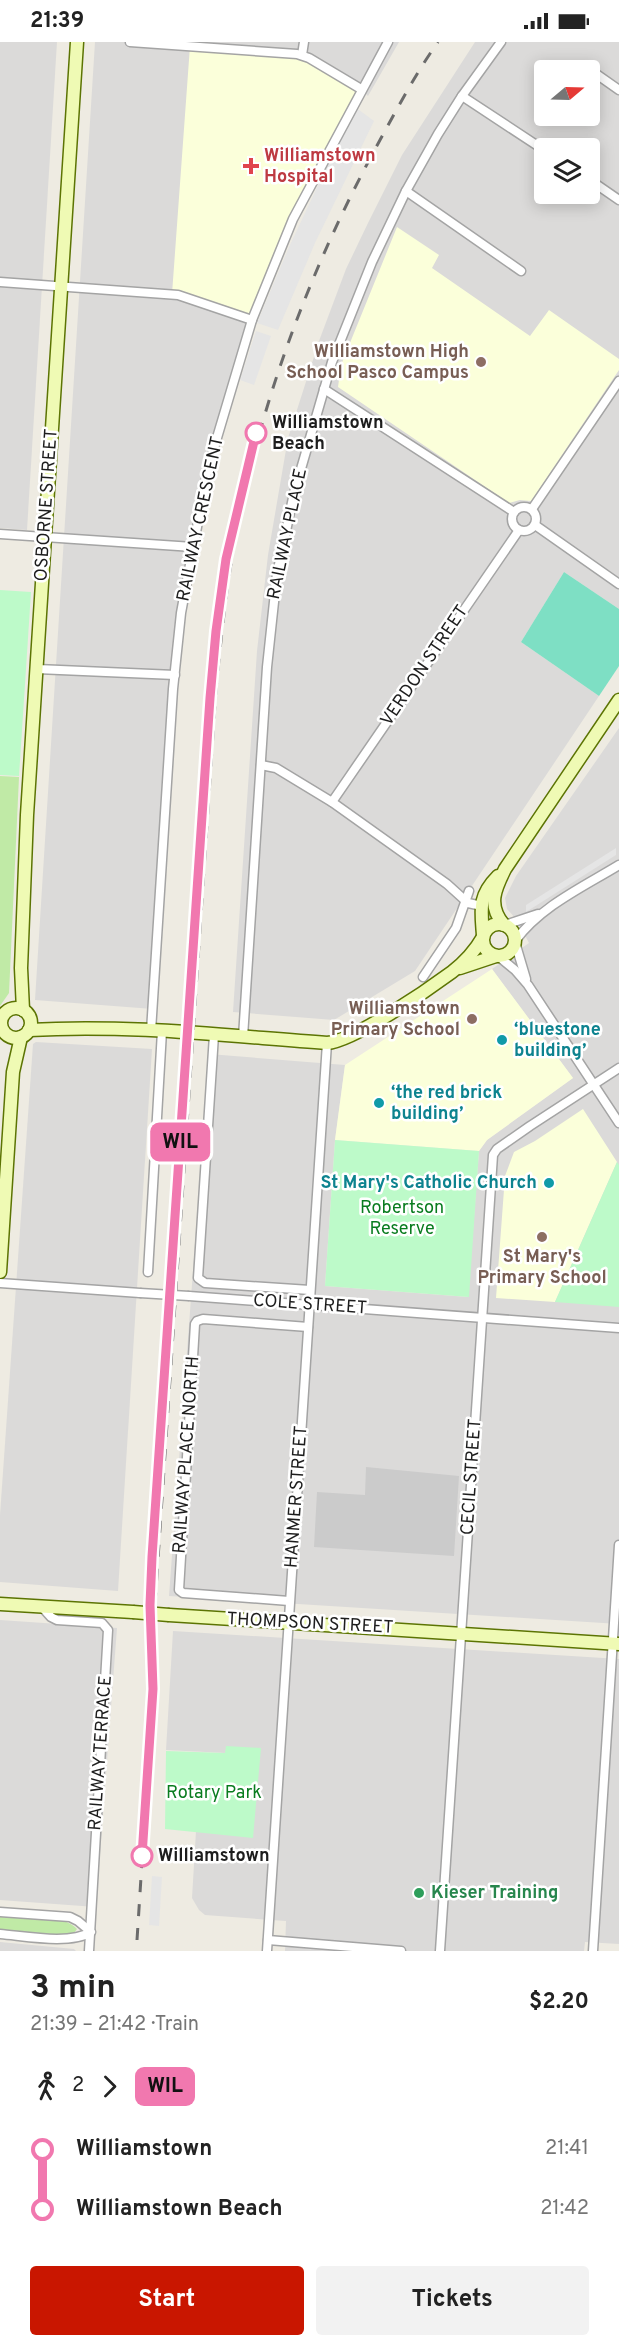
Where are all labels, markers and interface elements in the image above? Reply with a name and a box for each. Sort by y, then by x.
text: 21:39 [30,8,84,35]
north arrow [534,60,600,126]
map controls [534,60,600,204]
button: layers [534,138,600,204]
place label: Williamstown Hospital [264,145,376,189]
marker: Williamstown Hospital [242,157,260,175]
place label: Williamstown High School Pasco Campus [286,341,469,385]
marker: Williamstown High School Pasco Campus [474,355,488,369]
place label: Williamstown Beach [272,412,384,456]
marker: Williamstown Beach [245,422,267,444]
street label: OSBORNE STREET [30,428,64,582]
street label: RAILWAY CRESCENT [172,434,230,604]
street label: RAILWAY PLACE [263,466,313,602]
street label: VERDON STREET [376,601,474,731]
place label: Williamstown Primary School [331,998,460,1042]
marker: Williamstown Primary School [465,1012,479,1026]
place label: ‘bluestone building’ [514,1019,601,1063]
marker: ‘bluestone building’ [495,1033,509,1047]
place label: ‘the red brick building’ [391,1082,502,1126]
marker: ‘the red brick building’ [372,1096,386,1110]
line badge: WIL [146,1122,214,1162]
text: WIL [162,1129,198,1156]
place label: St Mary's Catholic Church [320,1172,537,1195]
marker: St Mary's Catholic Church [542,1176,556,1190]
park label: Robertson Reserve [360,1197,444,1241]
marker: St Mary's Primary School [535,1230,549,1244]
place label: St Mary's Primary School [477,1246,607,1290]
street label: COLE STREET [252,1290,368,1320]
street label: RAILWAY PLACE NORTH [169,1355,205,1555]
street label: CECIL STREET [456,1418,488,1536]
street label: HANMER STREET [281,1425,313,1569]
street label: THOMPSON STREET [226,1608,394,1640]
street label: RAILWAY TERRACE [84,1675,118,1831]
park label: Rotary Park [166,1782,262,1805]
marker: Williamstown [131,1845,153,1867]
place label: Williamstown [158,1845,270,1868]
place label: Kieser Training [431,1882,558,1905]
marker: Kieser Training [412,1886,426,1900]
text: 3 min [30,1968,116,2010]
text: $2.20 [529,1989,589,2016]
text: 21:39 – 21:42 · Train [30,2012,199,2038]
icon: walk [30,2070,63,2103]
icon: forward [93,2070,126,2103]
text: 2 [72,2073,84,2099]
text: WIL [147,2073,183,2100]
text: Williamstown [76,2136,212,2163]
text: 21:41 [545,2136,589,2162]
text: Williamstown Beach [76,2196,283,2223]
text: 21:42 [540,2196,589,2222]
button: Start [30,2266,304,2335]
button: Tickets [316,2266,589,2335]

